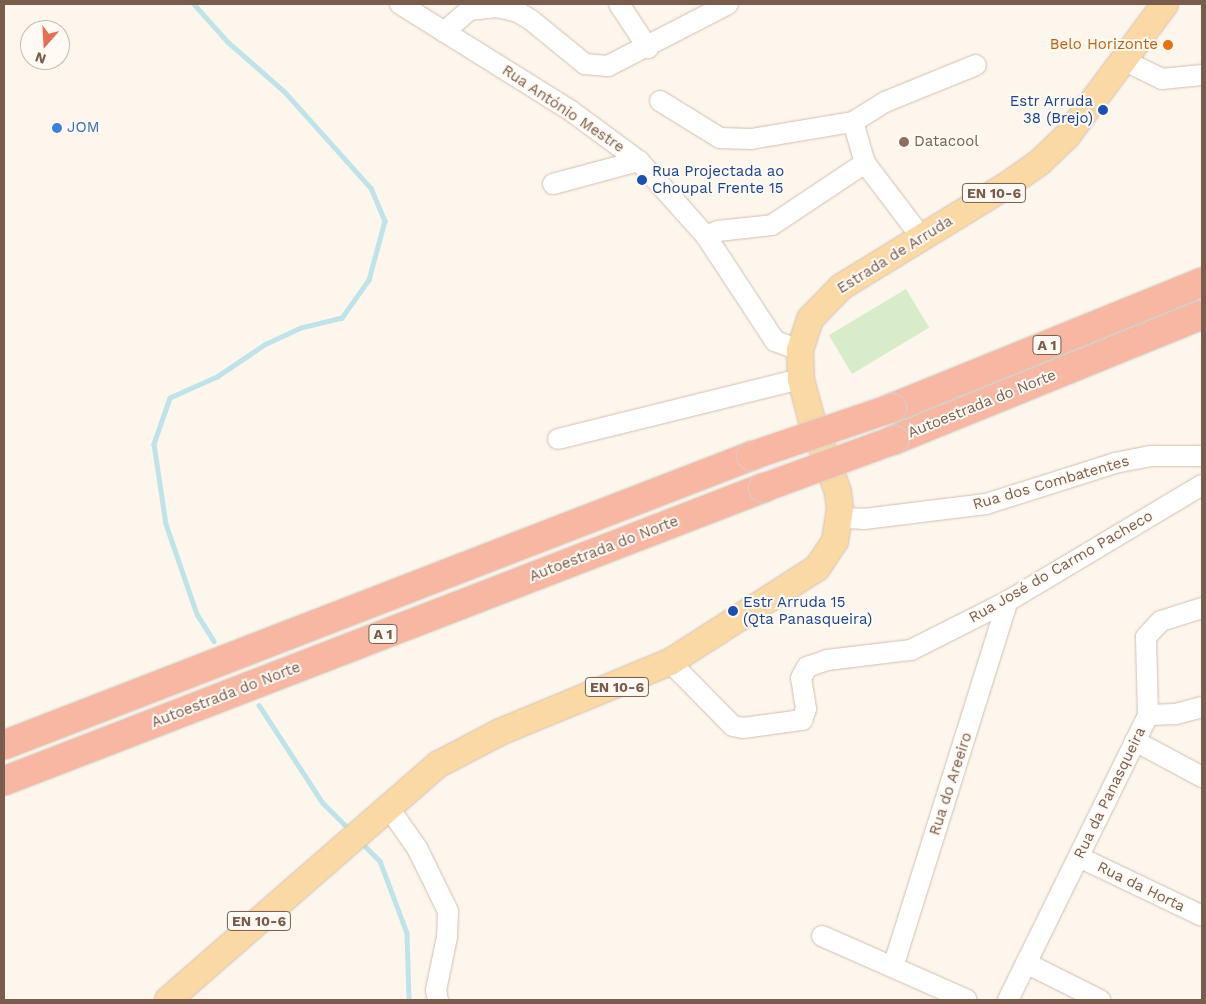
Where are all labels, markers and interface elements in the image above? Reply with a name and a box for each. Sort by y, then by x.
north arrow [20,20,70,70]
place label: Belo Horizonte [1050,36,1158,54]
marker: Belo Horizonte [1162,39,1174,51]
text: N [33,49,48,67]
street label: Rua António Mestre [498,61,628,157]
place label: Estr Arruda 38 (Brejo) [1009,92,1093,127]
marker: Estr Arruda 38 (Brejo) [1097,104,1109,116]
place label: JOM [67,119,100,137]
marker: JOM [51,122,63,134]
place label: Datacool [914,133,979,151]
marker: Datacool [898,136,910,148]
place label: Rua Projectada ao Choupal Frente 15 [652,162,785,197]
marker: Rua Projectada ao Choupal Frente 15 [636,174,648,186]
road number: EN 10-6 [962,182,1026,204]
street label: Estrada de Arruda [834,212,956,298]
road number: A 1 [1032,334,1062,356]
street label: Autoestrada do Norte [905,366,1059,442]
street label: Rua dos Combatentes [971,452,1131,514]
street label: Rua José do Carmo Pacheco [966,507,1156,627]
street label: Autoestrada do Norte [527,512,681,586]
place label: Estr Arruda 15 (Qta Panasqueira) [743,593,873,628]
marker: Estr Arruda 15 (Qta Panasqueira) [727,605,739,617]
road number: A 1 [368,622,398,646]
street label: Autoestrada do Norte [149,658,303,732]
road number: EN 10-6 [584,676,650,699]
street label: Rua da Panasqueira [1070,724,1150,862]
street label: Rua do Areeiro [926,730,976,838]
street label: Rua da Horta [1094,858,1188,916]
road number: EN 10-6 [226,909,292,932]

